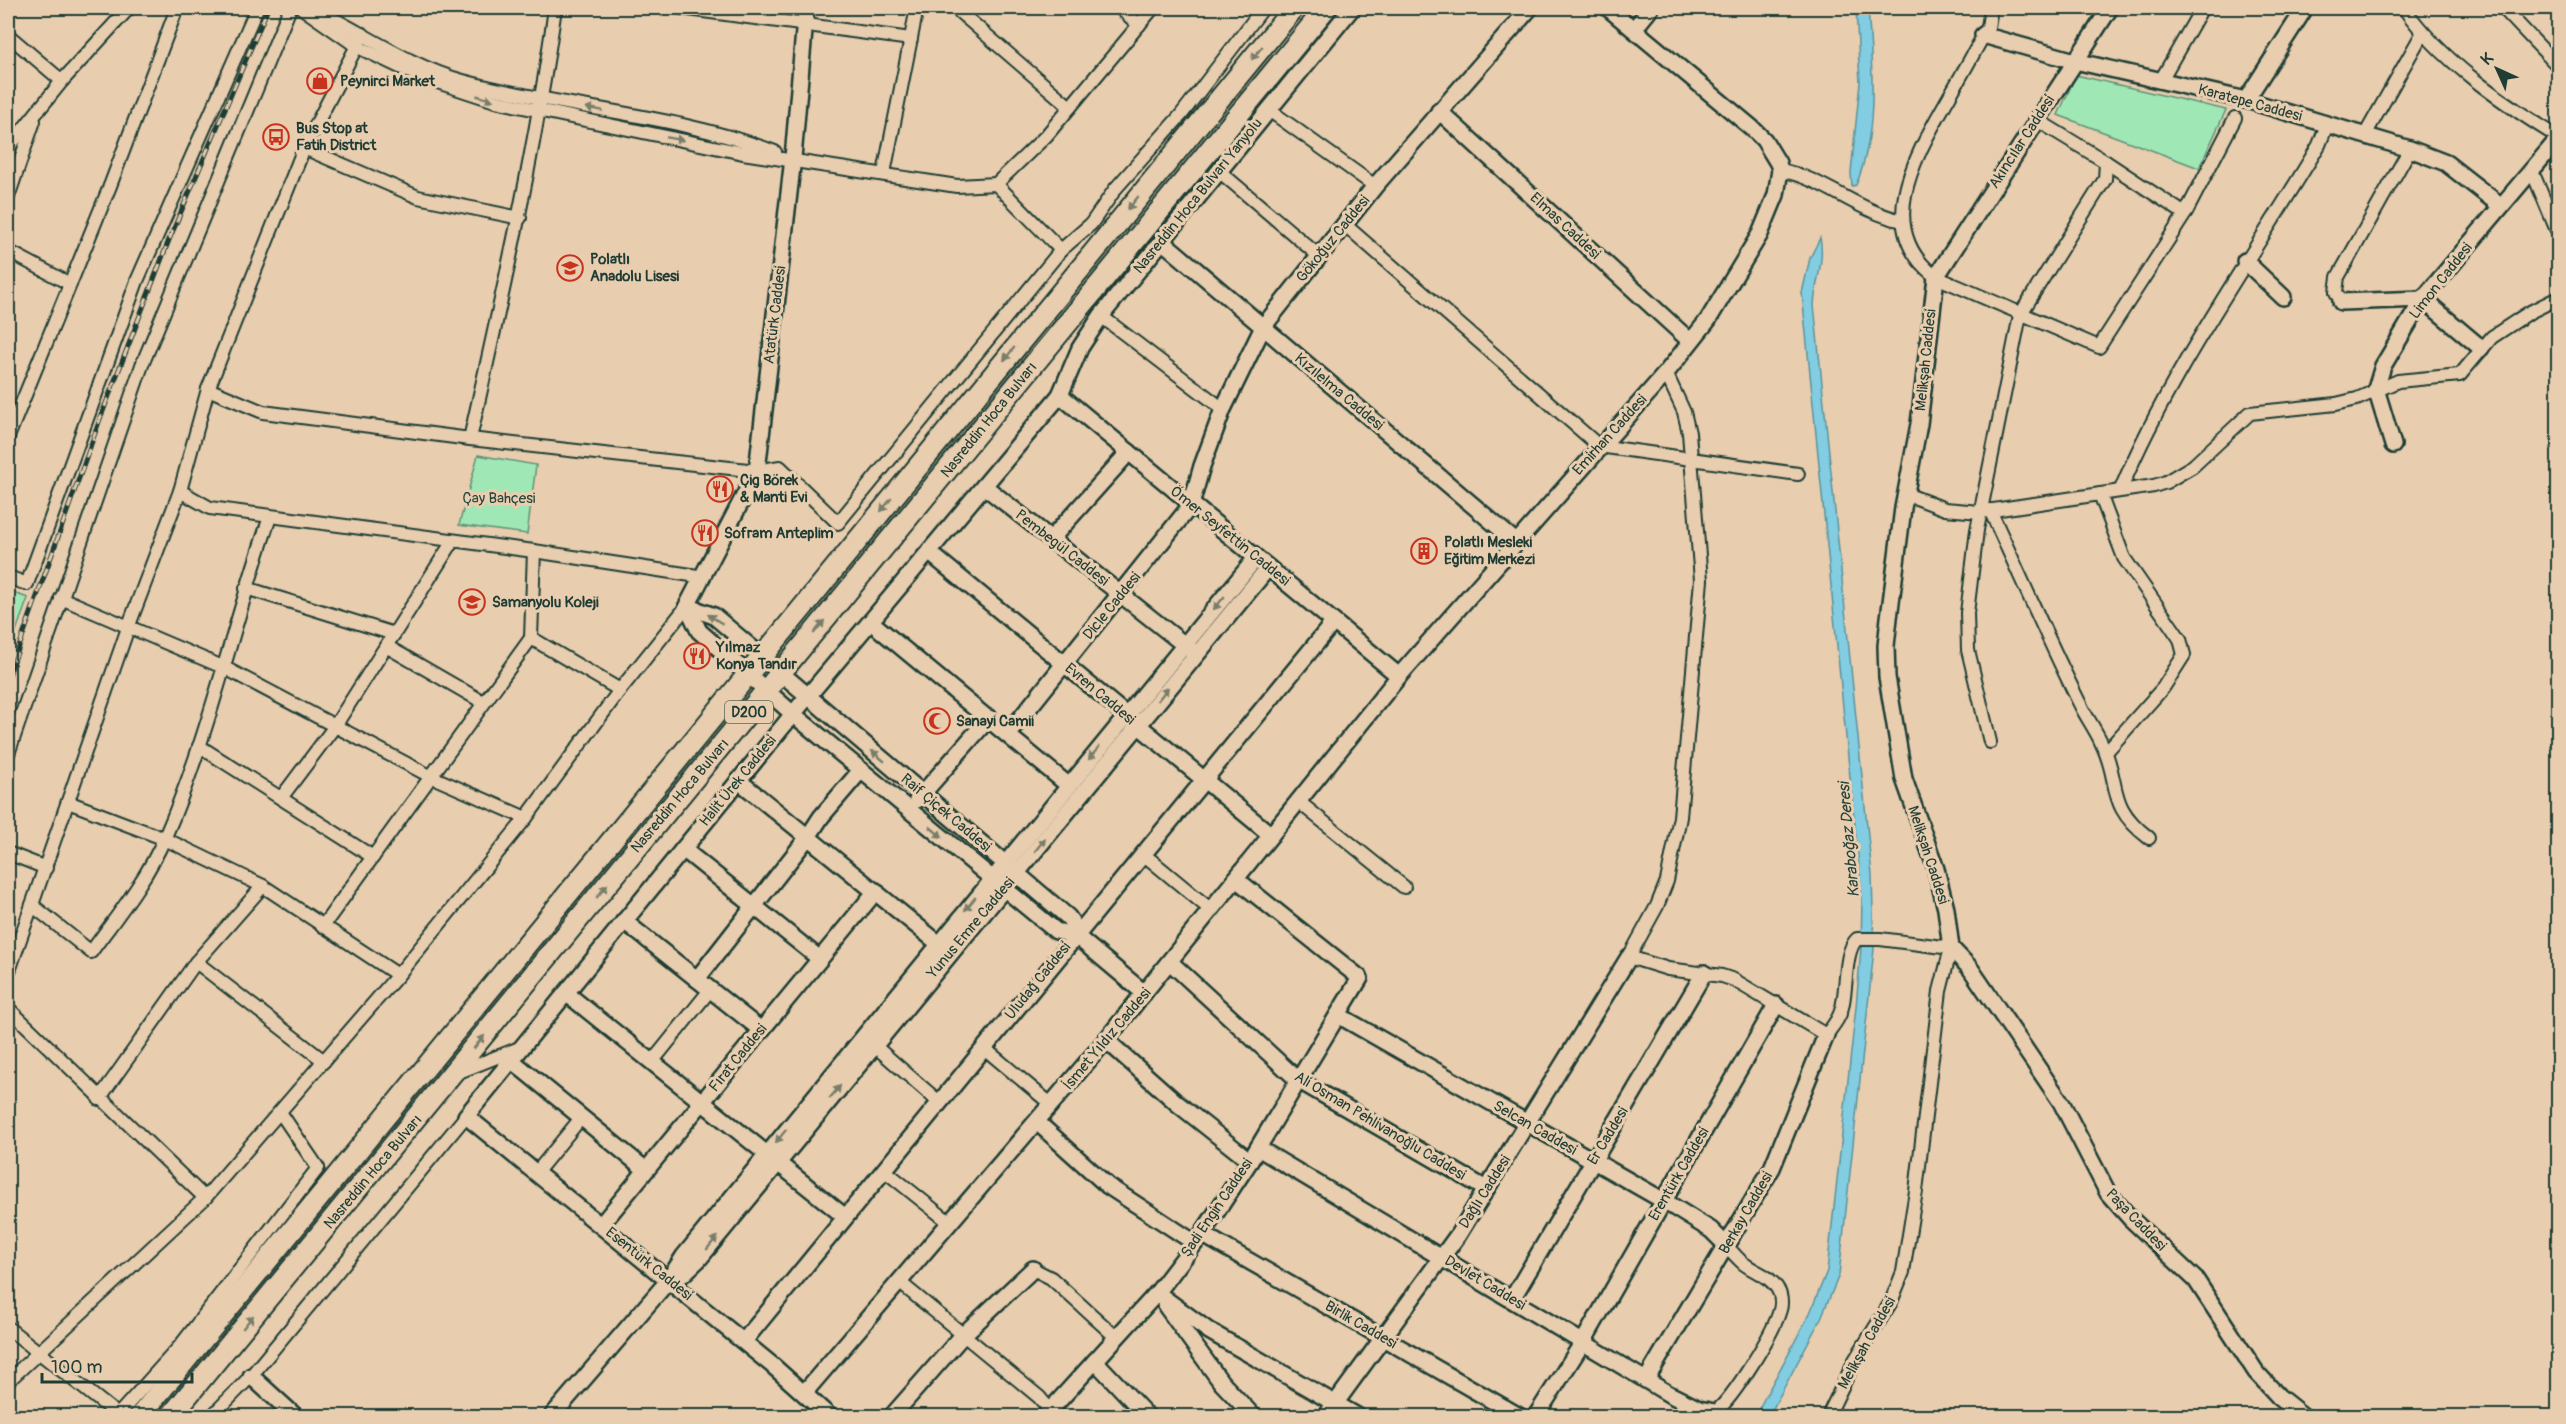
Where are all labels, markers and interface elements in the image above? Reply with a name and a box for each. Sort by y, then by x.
north arrow [2467,39,2527,99]
one-way arrow [1250,45,1263,61]
text: K [2477,48,2498,70]
shop icon: Peynirci Market [305,66,335,96]
place label: Peynirci Market [340,72,436,91]
street label: Karatepe Caddesi [2196,80,2304,126]
street label: Akıncılar Caddesi [1985,92,2059,192]
one-way arrow [476,94,494,103]
one-way arrow [585,104,604,113]
street label: Nasreddin Hoca Bulvarı Yanyolu [1129,114,1267,278]
place label: Bus Stop at Fatih District [296,119,377,155]
bus stop icon: Bus Stop at Fatih District [261,122,291,152]
one-way arrow [666,135,685,144]
street label: Elmas Caddesi [1526,189,1604,264]
street label: Gökoğuz Caddesi [1292,191,1374,286]
one-way arrow [1127,195,1140,210]
street label: Limon Caddesi [2405,239,2477,323]
place label: Polatlı Anadolu Lisesi [590,250,680,286]
school or university icon: Polatlı Anadolu Lisesi [555,253,585,283]
street label: Atatürk Caddesi [760,264,790,365]
street label: Melikşah Caddesi [1911,308,1941,412]
one-way arrow [1003,346,1016,362]
street label: Kızılelma Caddesi [1290,349,1388,435]
street label: Nasreddin Hoca Bulvarı [937,358,1041,482]
street label: Emirhan Caddesi [1569,390,1652,479]
place label: Çig Börek & Manti Evi [740,471,808,507]
restaurant icon: Çig Börek & Manti Evi [705,474,735,504]
street label: Ömer Seyfettin Caddesi [1166,482,1294,590]
park label: Çay Bahçesi [462,489,536,508]
one-way arrow [879,497,892,513]
street label: Pembegül Caddesi [1011,506,1113,591]
restaurant icon: Sofram Anteplim [690,518,720,548]
place label: Sofram Anteplim [724,524,834,543]
place label: Polatlı Mesleki Eğitim Merkezi [1444,533,1535,569]
building icon: Polatlı Mesleki Eğitim Merkezi [1409,536,1439,566]
street label: Dicle Caddesi [1079,568,1145,644]
school or university icon: Samanyolu Koleji [457,587,487,617]
place label: Samanyolu Koleji [492,593,599,612]
one-way arrow [1213,595,1226,610]
one-way arrow [707,613,723,624]
one-way arrow [813,619,826,635]
place label: Yılmaz Konya Tandır [715,638,798,674]
restaurant icon: Yılmaz Konya Tandır [682,641,712,671]
street label: Evren Caddesi [1061,659,1139,729]
one-way arrow [1157,686,1170,702]
road number: D200 [725,701,773,723]
mosque icon: Sanayi Camii [922,706,952,736]
place label: Sanayi Camii [956,712,1034,731]
street label: Halit Ürek Caddesi [695,731,781,831]
street label: Nasreddin Hoca Bulvarı [627,735,733,857]
one-way arrow [1088,745,1101,761]
one-way arrow [871,750,886,763]
street label: Raif Çiçek Caddesi [897,770,995,857]
water label: Karaboğaz Deresi [1834,779,1864,898]
street label: Melikşah Caddesi [1903,803,1953,907]
one-way arrow [928,825,943,837]
one-way arrow [1033,837,1046,853]
street label: Yunus Emre Caddesi [922,873,1019,983]
one-way arrow [595,883,608,899]
one-way arrow [965,896,977,911]
street label: Uludağ Caddesi [1001,938,1075,1024]
street label: İsmet Yıldız Caddesi [1059,984,1155,1094]
street label: Fırat Caddesi [705,1020,771,1096]
one-way arrow [472,1035,485,1050]
street label: Ali Osman Pehlivanoğlu Caddesi [1291,1067,1469,1185]
one-way arrow [829,1084,842,1100]
street label: Selcan Caddesi [1490,1096,1581,1160]
street label: Er Caddesi [1583,1103,1633,1168]
street label: Nasreddin Hoca Bulvarı [320,1111,426,1233]
street label: Erentürk Caddesi [1645,1124,1714,1224]
one-way arrow [775,1128,788,1143]
street label: Dağlı Caddesi [1455,1152,1515,1232]
street label: Şadi Engin Caddesi [1177,1155,1257,1261]
street label: Berkay Caddesi [1715,1168,1777,1258]
street label: Paşa Caddesi [2102,1185,2171,1255]
street label: Esentürk Caddesi [602,1223,697,1305]
one-way arrow [705,1235,718,1251]
street label: Devlet Caddesi [1441,1251,1529,1315]
street label: Melikşah Caddesi [1834,1293,1900,1392]
street label: Birlik Caddesi [1322,1297,1401,1353]
one-way arrow [242,1315,254,1330]
scale bar [42,1346,192,1384]
text: 100 m [51,1356,103,1379]

